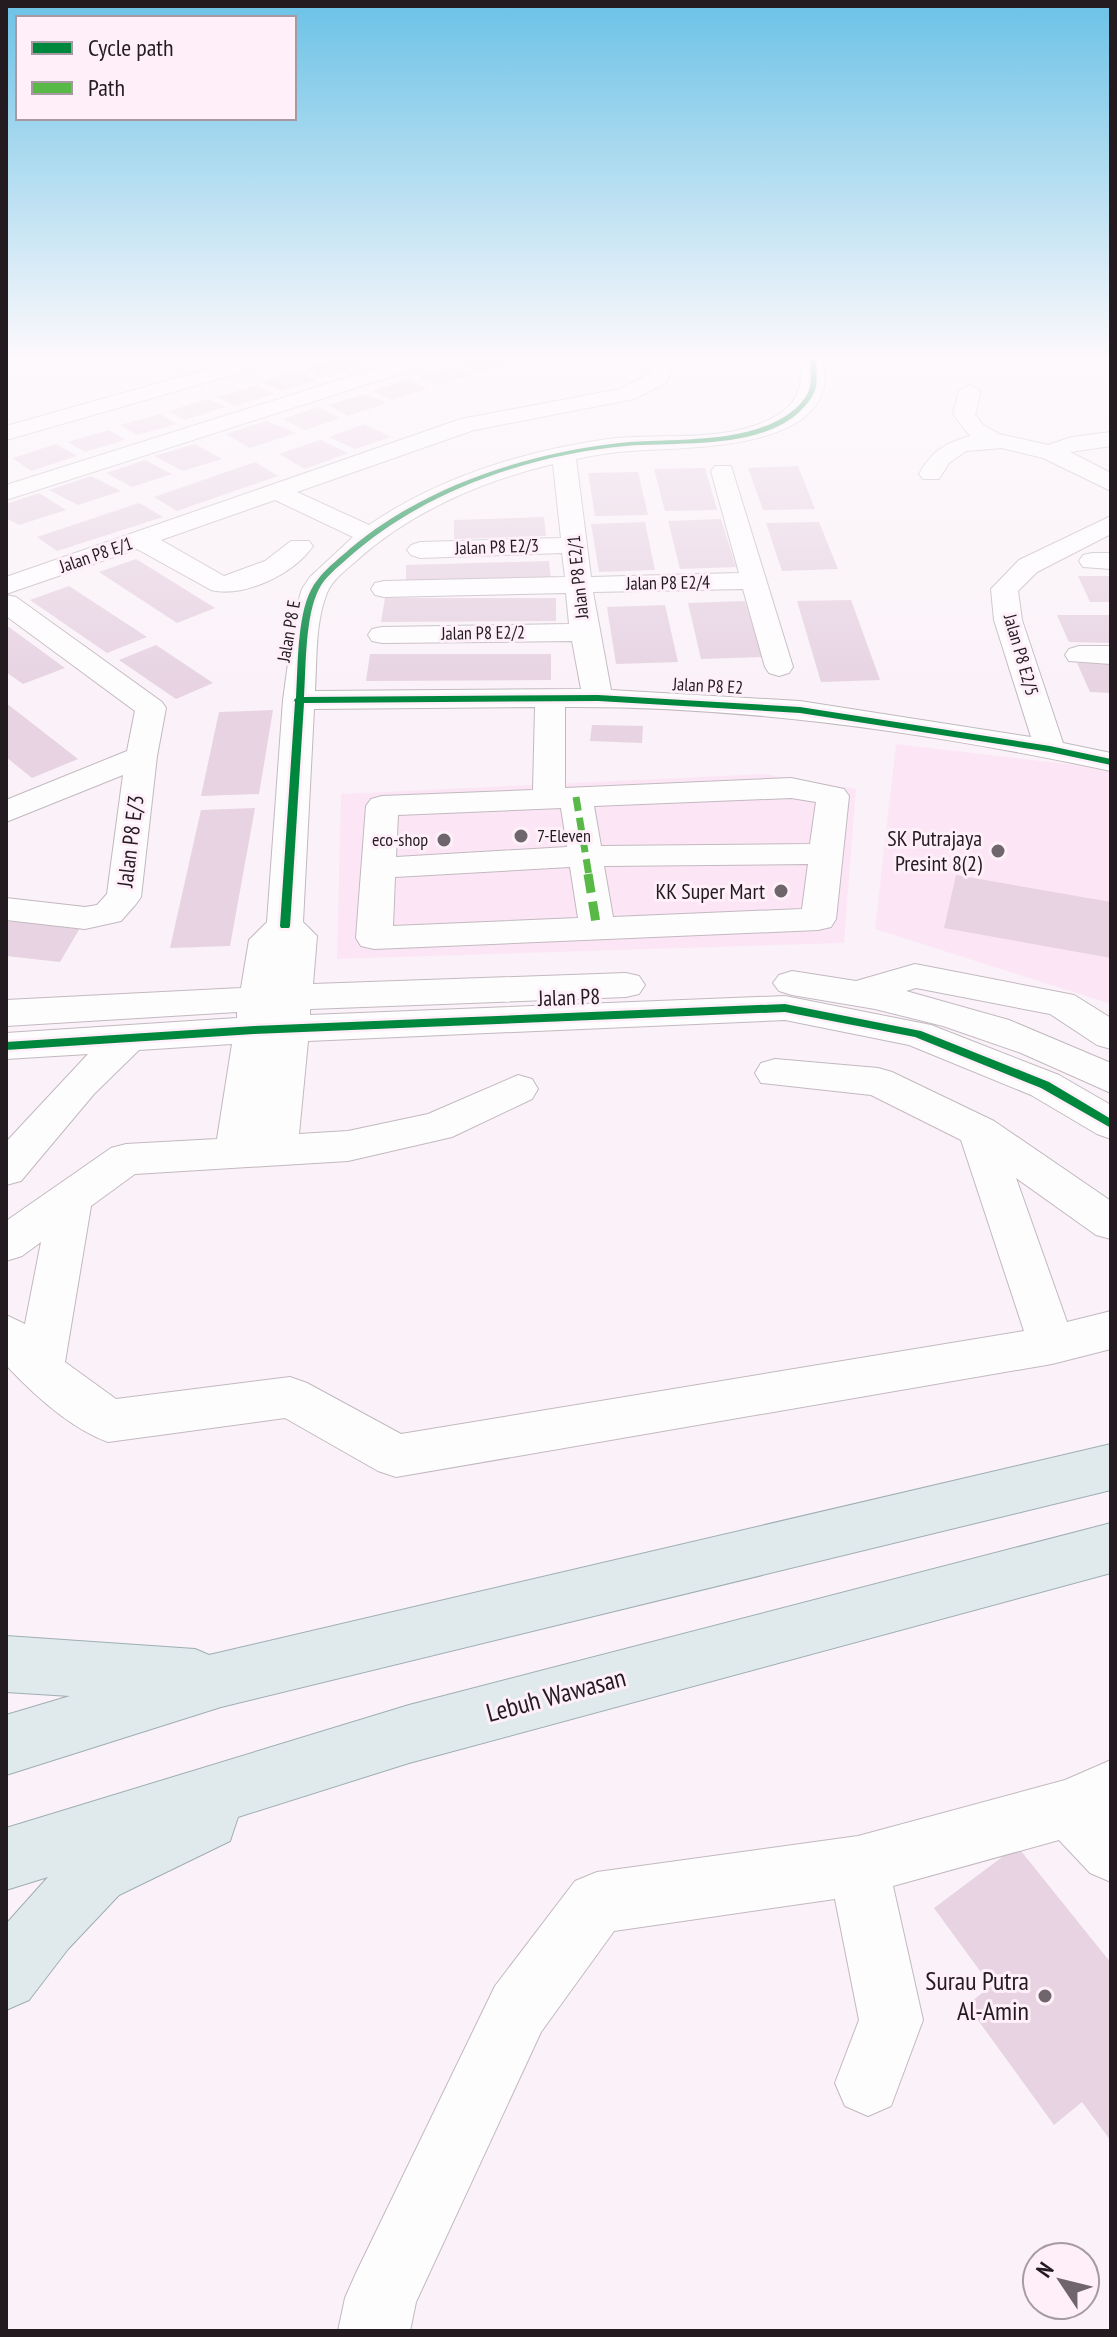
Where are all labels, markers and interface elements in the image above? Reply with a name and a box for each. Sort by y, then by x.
legend [16,16,296,120]
text: Cycle path [88,32,174,63]
text: Path [88,72,125,103]
street label: Jalan P8 E/1 [55,531,135,578]
street label: Jalan P8 E2/3 [454,534,539,559]
street label: Jalan P8 E2/1 [562,534,593,621]
street label: Jalan P8 E2/4 [625,570,710,595]
street label: Jalan P8 E [272,598,305,665]
street label: Jalan P8 E2/5 [999,610,1044,698]
street label: Jalan P8 E2/2 [440,620,525,645]
street label: Jalan P8 E2 [671,672,744,699]
street label: Jalan P8 E/3 [110,793,150,890]
place label: 7-Eleven [537,824,591,847]
place label: SK Putrajaya Presint 8(2) [887,824,983,877]
marker: 7-Eleven [512,827,530,845]
place label: eco-shop [372,828,428,851]
marker: eco-shop [435,831,453,849]
marker: SK Putrajaya Presint 8(2) [989,842,1007,860]
place label: KK Super Mart [655,877,765,905]
marker: KK Super Mart [772,882,790,900]
street label: Jalan P8 [536,982,601,1012]
street label: Lebuh Wawasan [483,1660,629,1729]
place label: Surau Putra Al-Amin [925,1964,1029,2027]
marker: Surau Putra Al-Amin [1036,1987,1054,2005]
north arrow [1021,2241,1101,2321]
text: N [1030,2257,1059,2282]

